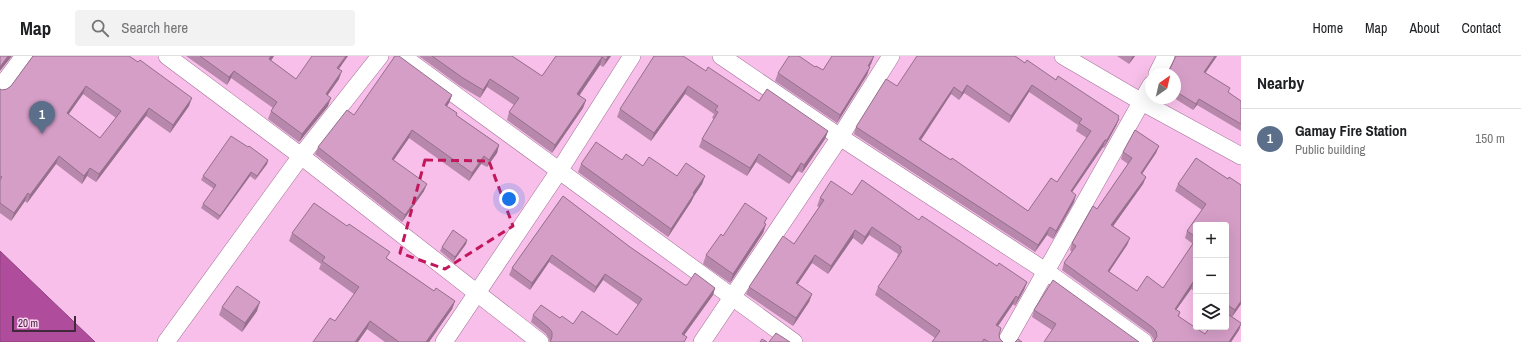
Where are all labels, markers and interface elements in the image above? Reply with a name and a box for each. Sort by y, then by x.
search box [75,10,355,46]
text: Map [20,15,51,41]
icon: search [89,17,111,39]
text: Search here [121,17,188,38]
text: Home [1312,19,1343,37]
text: Map [1365,19,1387,37]
text: About [1409,19,1439,37]
text: Contact [1461,19,1501,37]
north arrow [1145,68,1181,104]
text: Nearby [1257,71,1304,94]
pin: 1 [29,101,55,134]
text: Gamay Fire Station [1295,120,1407,141]
text: 1 [1267,130,1273,147]
text: 150 m [1475,130,1505,147]
text: Public building [1295,141,1366,158]
your location [499,189,519,209]
map controls [1193,222,1229,330]
button: + [1193,222,1229,258]
button: − [1193,258,1229,294]
button: layers [1193,294,1229,330]
scale bar [12,314,76,333]
text: 20 m [18,316,38,330]

